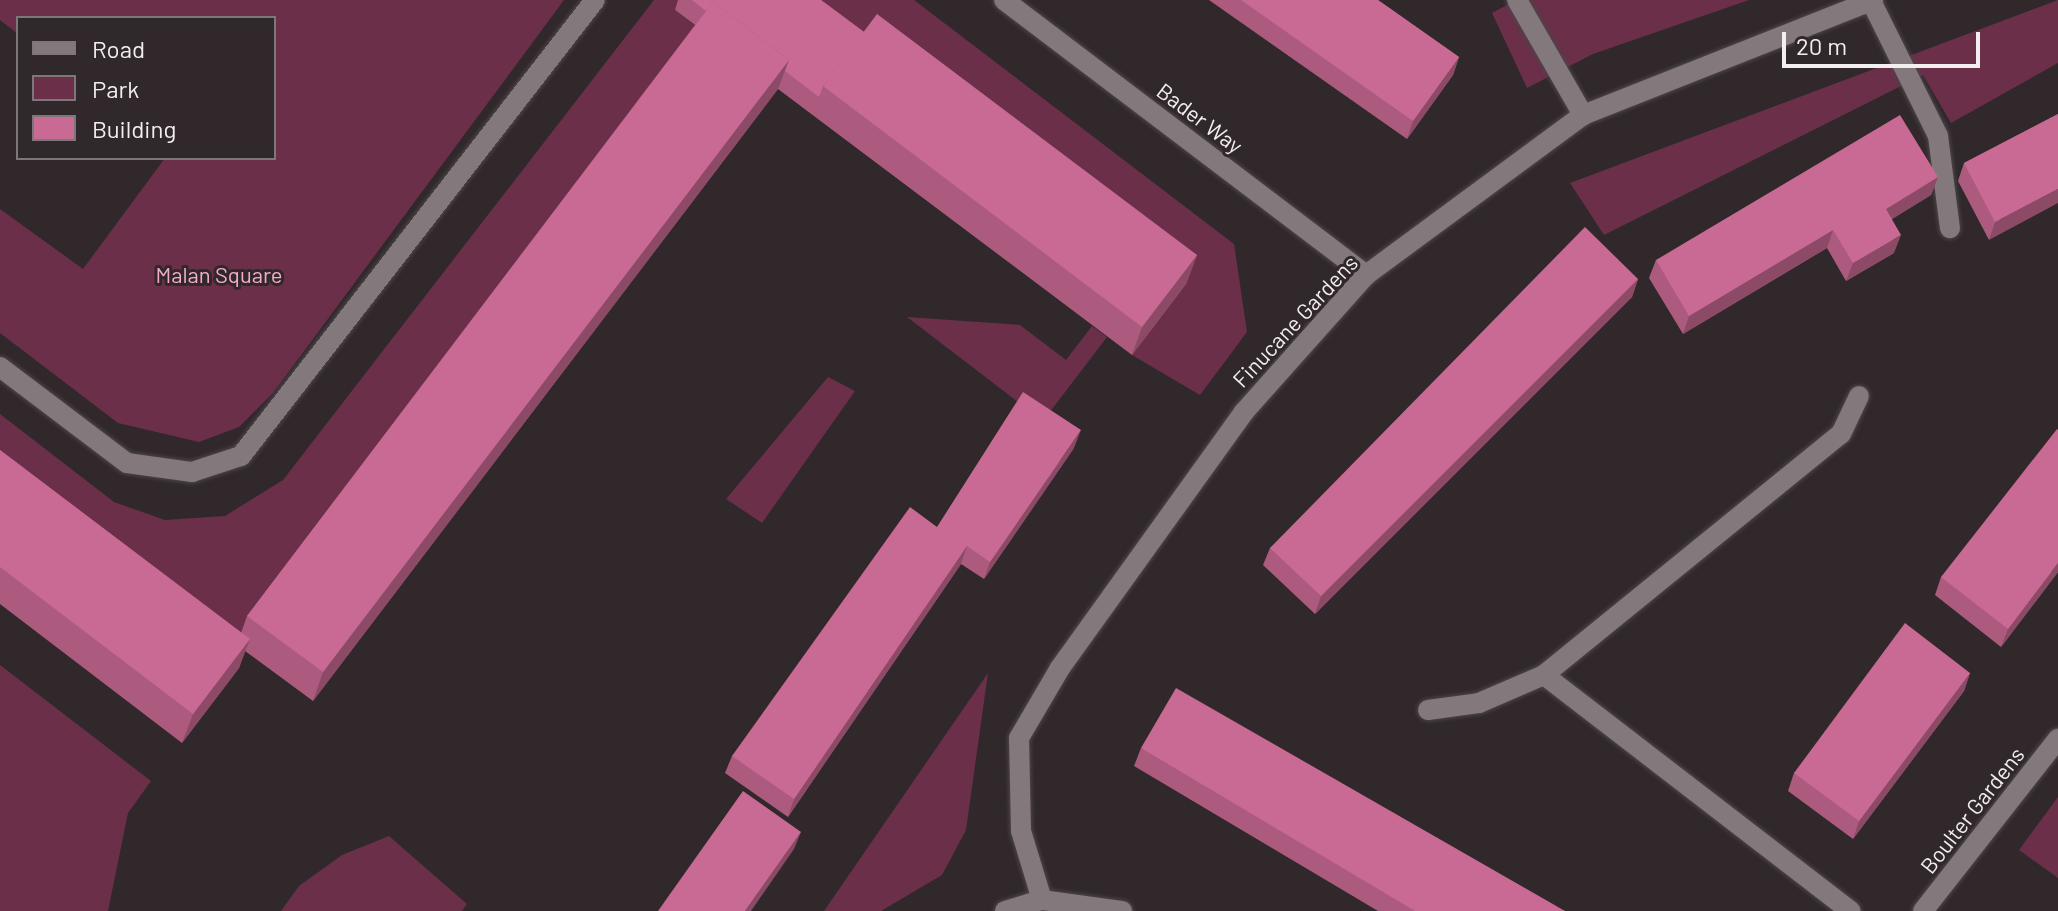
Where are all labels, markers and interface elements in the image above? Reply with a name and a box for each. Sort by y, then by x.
legend [16,16,276,160]
scale bar [1786,16,1984,66]
text: 20 m [1796,31,1847,60]
text: Road [92,34,145,63]
text: Park [92,74,139,103]
street label: Bader Way [1152,77,1248,159]
text: Building [92,114,176,143]
street label: Finucane Gardens [1227,249,1363,393]
park label: Malan Square [155,262,283,288]
street label: Boulter Gardens [1914,742,2030,878]

